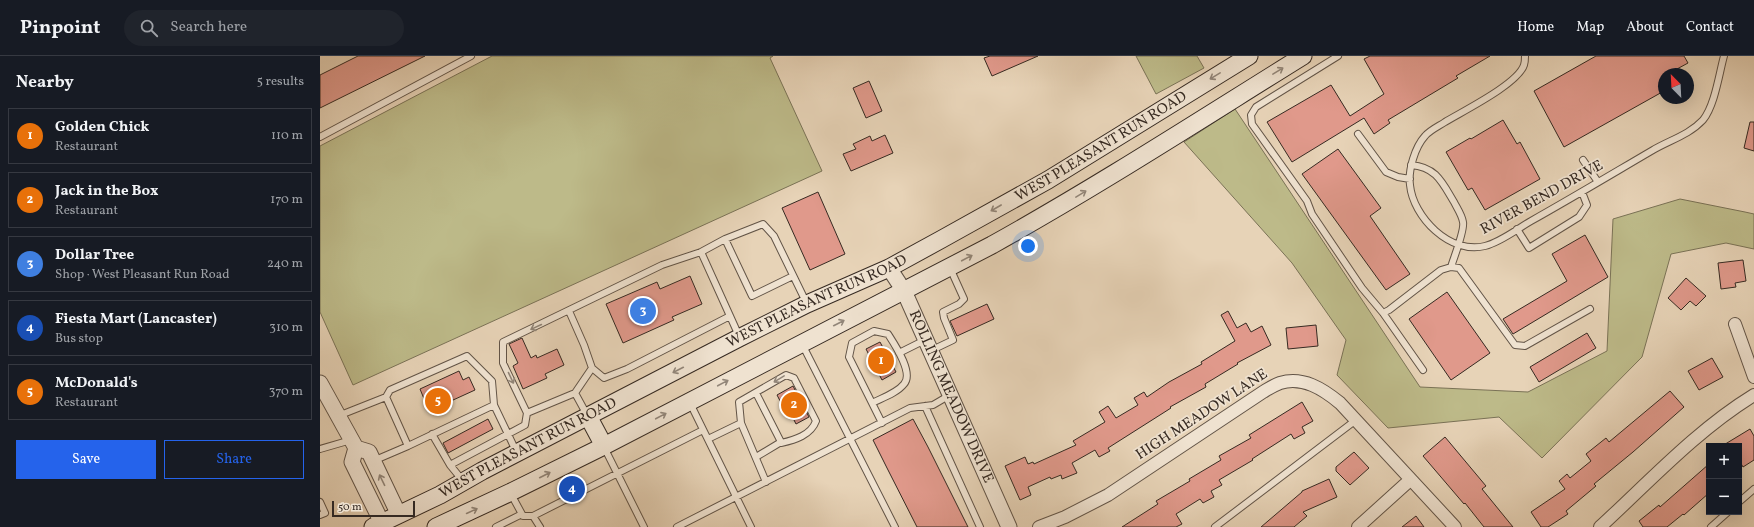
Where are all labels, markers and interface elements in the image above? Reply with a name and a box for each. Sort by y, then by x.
search box [124,10,404,46]
text: Pinpoint [20,15,100,41]
icon: search [138,17,160,39]
text: Search here [170,17,247,38]
text: Home [1517,18,1554,37]
text: Map [1576,18,1604,37]
text: About [1626,18,1664,37]
text: Contact [1686,18,1734,37]
one-way arrow [1272,67,1284,75]
north arrow [1658,68,1694,104]
text: Nearby [16,71,74,94]
one-way arrow [1210,72,1221,81]
text: 5 results [257,73,304,91]
street label: WEST PLEASANT RUN ROAD [1011,86,1191,207]
text: Golden Chick [55,117,149,138]
text: 1 [27,127,33,145]
text: 110 m [271,127,303,145]
text: Restaurant [55,138,118,156]
street label: RIVER BEND DRIVE [1477,156,1607,240]
text: Jack in the Box [55,181,158,202]
one-way arrow [1075,190,1087,198]
text: 2 [27,191,33,209]
text: 170 m [270,191,303,209]
text: Restaurant [55,202,118,220]
one-way arrow [990,205,1002,213]
your location [1018,236,1038,256]
text: Dollar Tree [55,245,134,266]
street label: WEST PLEASANT RUN ROAD [723,249,911,353]
one-way arrow [961,253,973,261]
text: 3 [27,255,33,273]
text: 240 m [267,255,303,273]
text: Shop · West Pleasant Run Road [55,266,230,284]
pin: 3 [630,296,656,326]
street label: ROLLING MEADOW DRIVE [903,307,999,486]
text: Fiesta Mart (Lancaster) [55,309,217,330]
text: 4 [26,319,34,337]
text: 310 m [269,319,303,337]
one-way arrow [833,319,845,327]
one-way arrow [530,324,542,331]
text: Bus stop [55,330,103,348]
pin: 1 [868,346,894,376]
street label: HIGH MEADOW LANE [1132,364,1272,466]
one-way arrow [672,367,684,374]
one-way arrow [508,372,515,384]
text: McDonald's [55,373,138,394]
one-way arrow [773,376,785,384]
one-way arrow [717,379,729,386]
text: 5 [27,383,33,401]
text: 370 m [269,383,303,401]
pin: 5 [425,386,451,416]
pin: 2 [781,390,807,420]
street label: WEST PLEASANT RUN ROAD [435,393,620,504]
text: Restaurant [55,394,118,412]
one-way arrow [655,411,667,419]
button: Save [16,440,156,479]
button: Share [164,440,304,479]
map controls [1706,443,1742,515]
button: + [1706,443,1742,479]
one-way arrow [539,471,551,478]
one-way arrow [378,474,385,486]
pin: 4 [559,474,585,504]
button: − [1706,479,1742,515]
scale bar [332,499,415,518]
text: 50 m [338,500,362,515]
one-way arrow [465,506,477,514]

